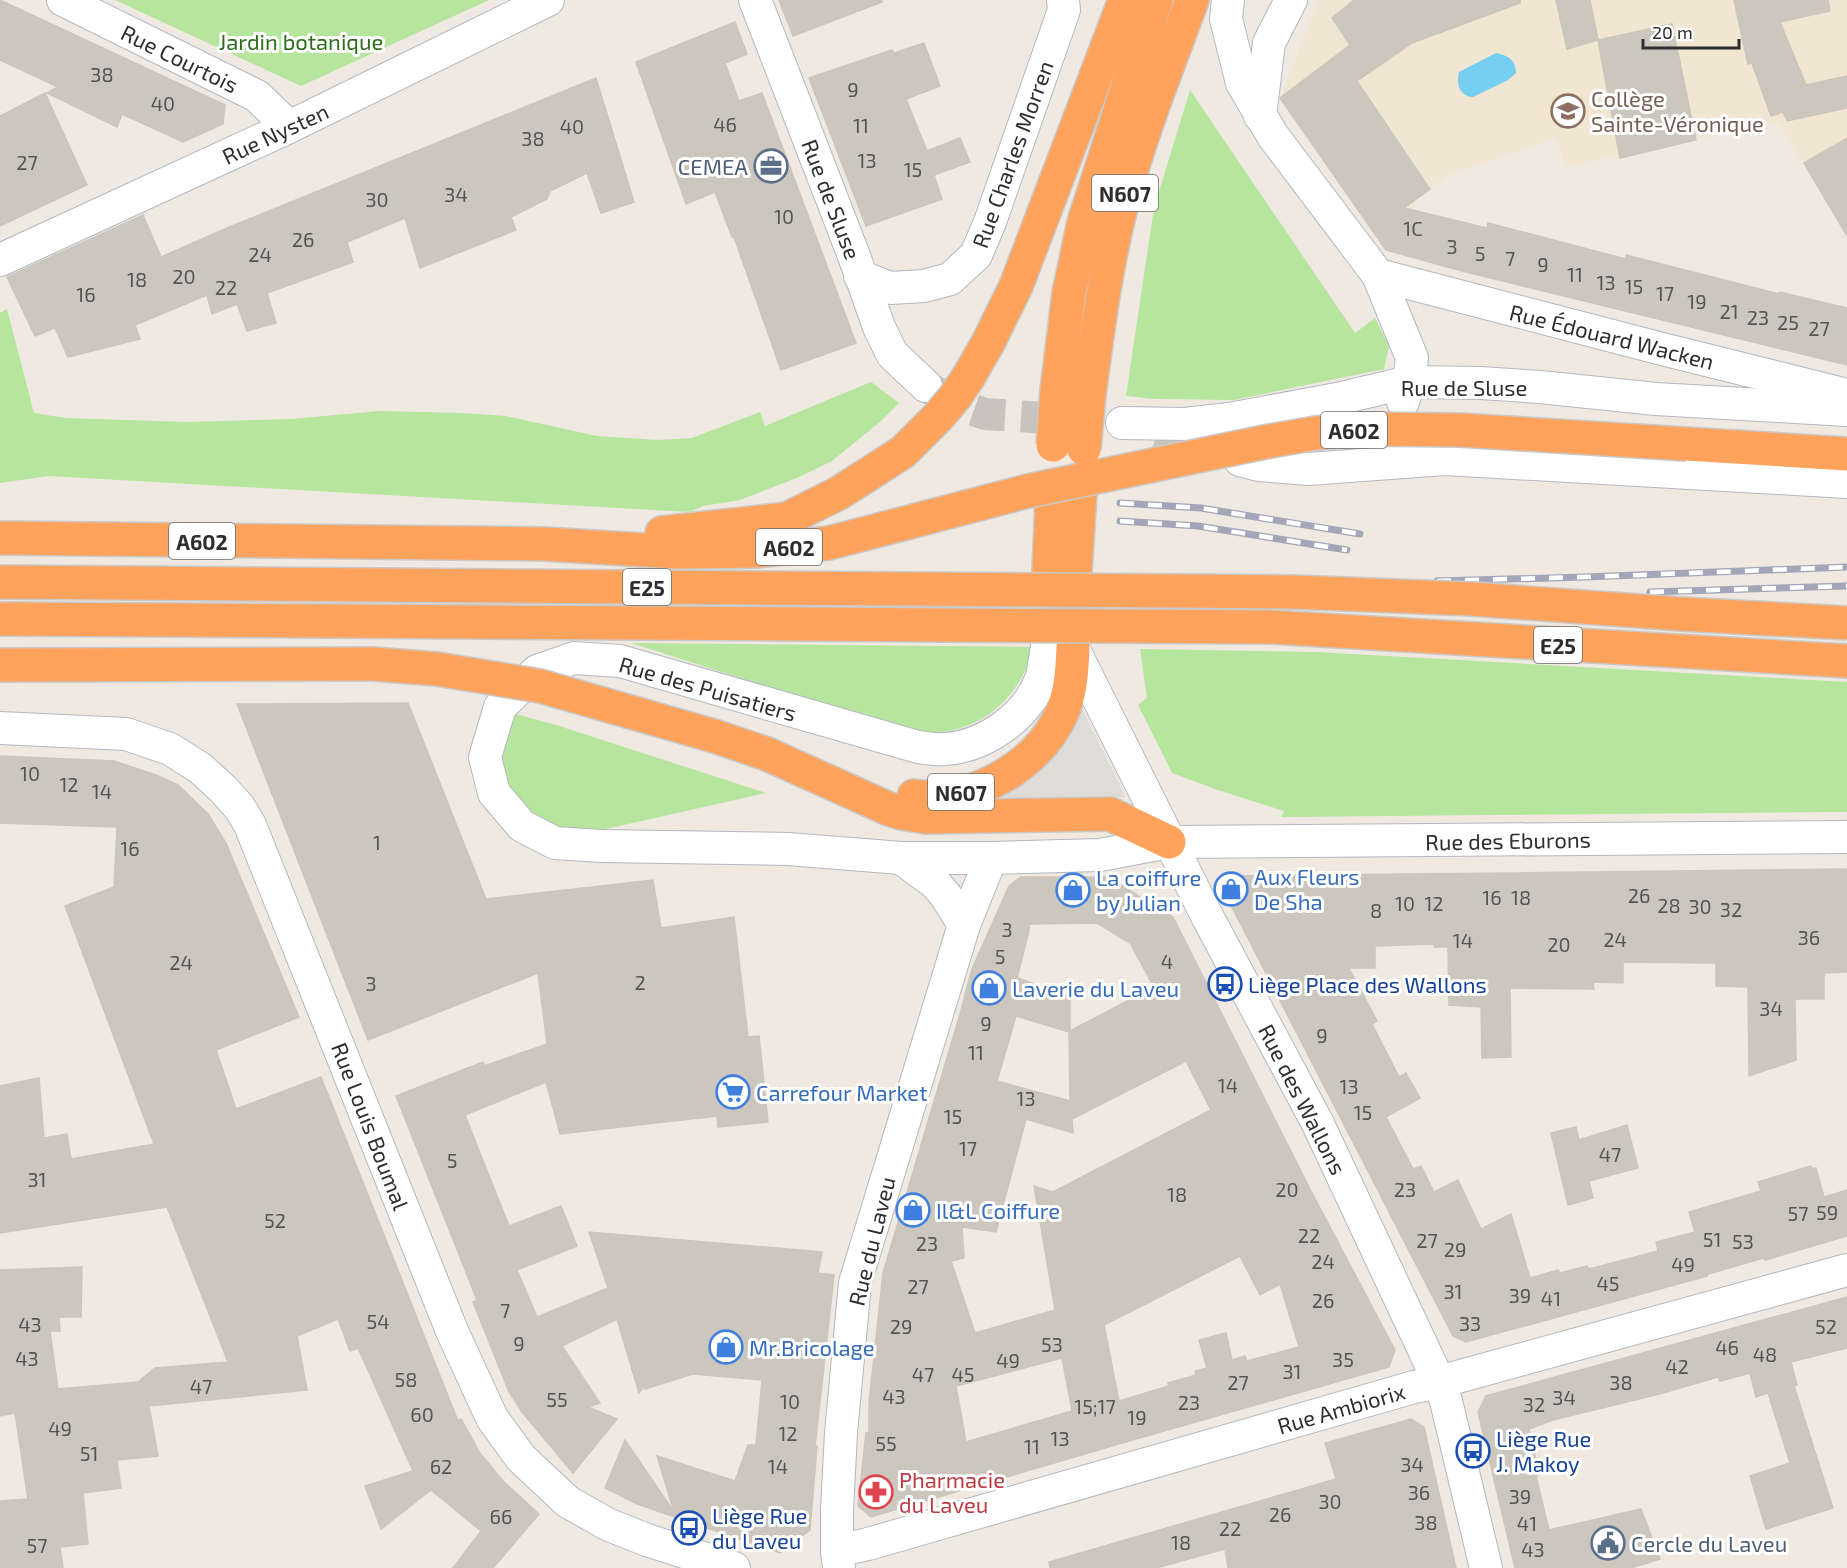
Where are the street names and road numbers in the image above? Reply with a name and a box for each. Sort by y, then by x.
street label: Rue Courtois [117,19,243,97]
street label: Rue Charles Morren [966,57,1058,251]
street label: Rue Nysten [218,97,332,169]
street label: Rue de Sluse [797,135,867,263]
road number: N607 [1092,175,1158,211]
street label: Rue Édouard Wacken [1507,298,1717,374]
street label: Rue de Sluse [1401,374,1527,400]
road number: A602 [1321,412,1387,448]
road number: A602 [169,523,235,559]
road number: A602 [756,529,822,565]
road number: E25 [623,569,671,605]
road number: E25 [1534,627,1582,663]
street label: Rue des Puisatiers [616,650,800,726]
road number: N607 [928,774,994,810]
street label: Rue des Eburons [1425,826,1591,854]
street label: Rue des Wallons [1254,1019,1352,1179]
street label: Rue Louis Boumal [327,1039,415,1214]
street label: Rue du Laveu [842,1174,900,1308]
street label: Rue Ambiorix [1274,1377,1408,1439]

